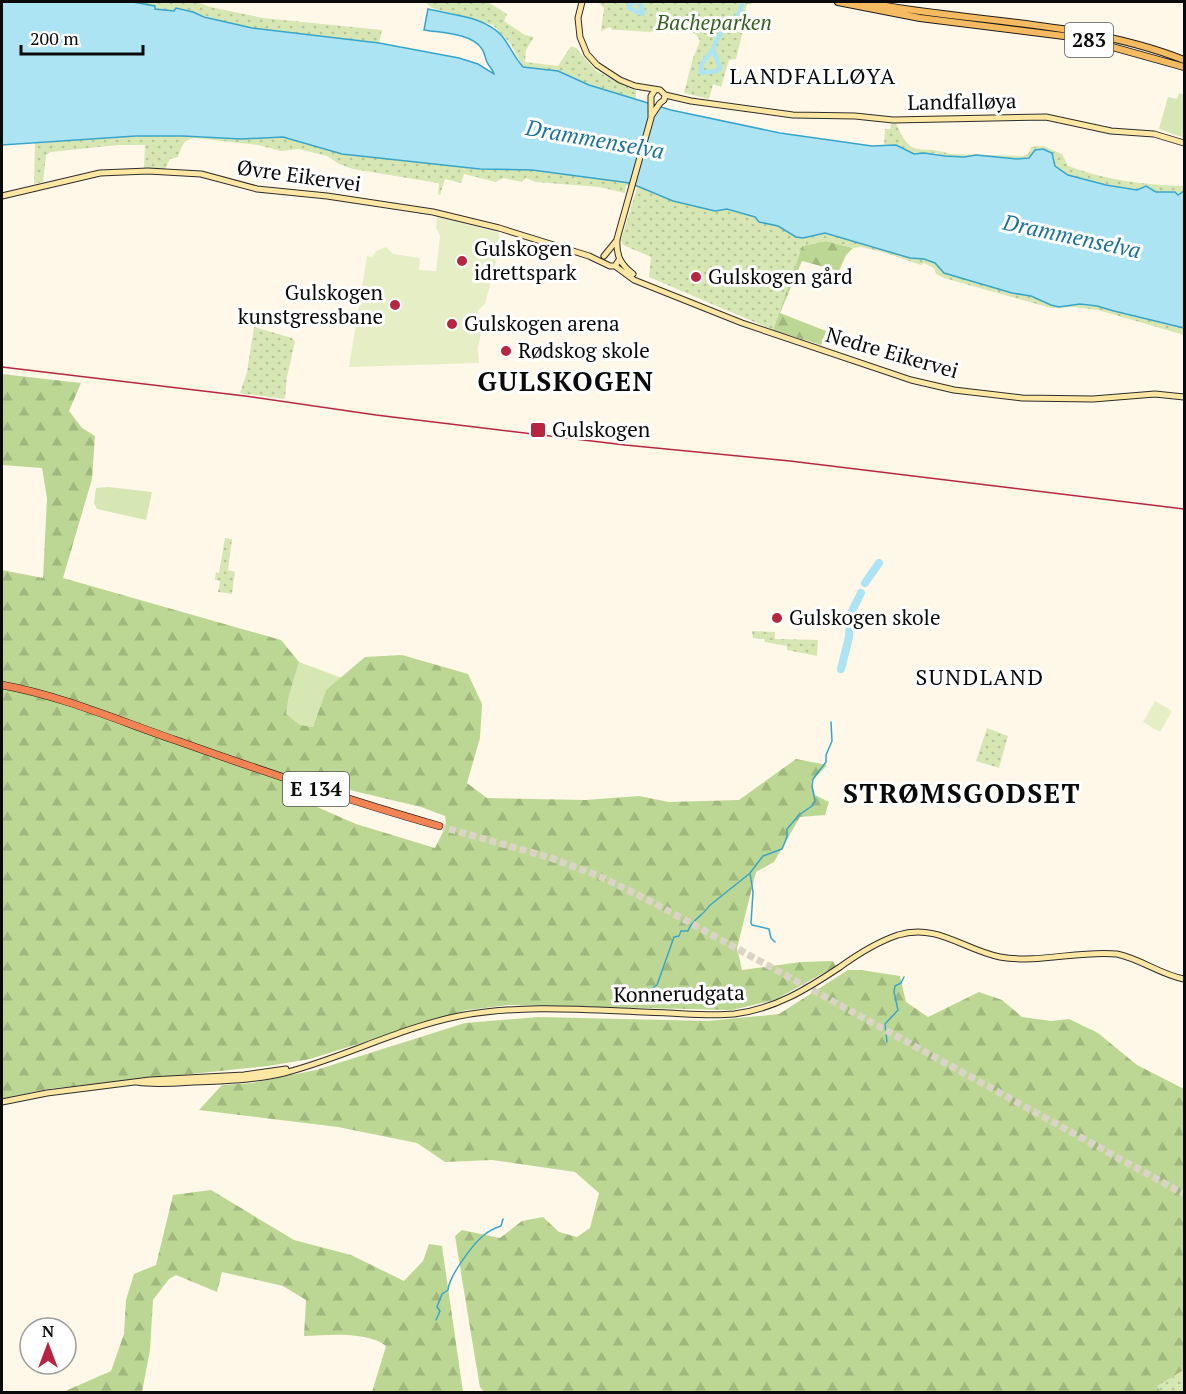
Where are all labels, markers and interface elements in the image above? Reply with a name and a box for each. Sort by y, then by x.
park label: Bacheparken [655,8,772,36]
scale bar [21,18,142,56]
road number: 283 [1065,23,1113,57]
text: 200 m [30,26,79,50]
district label: LANDFALLØYA [730,61,896,90]
street label: Landfalløya [907,86,1017,116]
water label: Drammenselva [523,112,667,165]
street label: Øvre Eikervei [235,152,363,198]
water label: Drammenselva [1000,207,1144,264]
place label: Gulskogen idrettspark [474,234,577,286]
marker: Gulskogen idrettspark [455,254,469,268]
place label: Gulskogen gård [708,262,853,290]
marker: Gulskogen gård [689,270,703,284]
place label: Gulskogen kunstgressbane [238,278,384,330]
marker: Gulskogen kunstgressbane [388,298,402,312]
place label: Gulskogen arena [464,309,620,337]
marker: Gulskogen arena [445,317,459,331]
street label: Nedre Eikervei [823,320,962,384]
place label: Rødskog skole [518,336,650,364]
marker: Rødskog skole [499,344,513,358]
district label: GULSKOGEN [477,363,655,399]
place label: Gulskogen [552,415,651,443]
marker: Gulskogen [529,421,547,439]
place label: Gulskogen skole [789,603,940,631]
marker: Gulskogen skole [770,611,784,625]
district label: SUNDLAND [915,662,1045,691]
road number: E 134 [283,772,349,806]
district label: STRØMSGODSET [843,775,1081,811]
street label: Konnerudgata [613,978,745,1008]
north arrow [18,1316,78,1376]
text: N [42,1320,54,1342]

